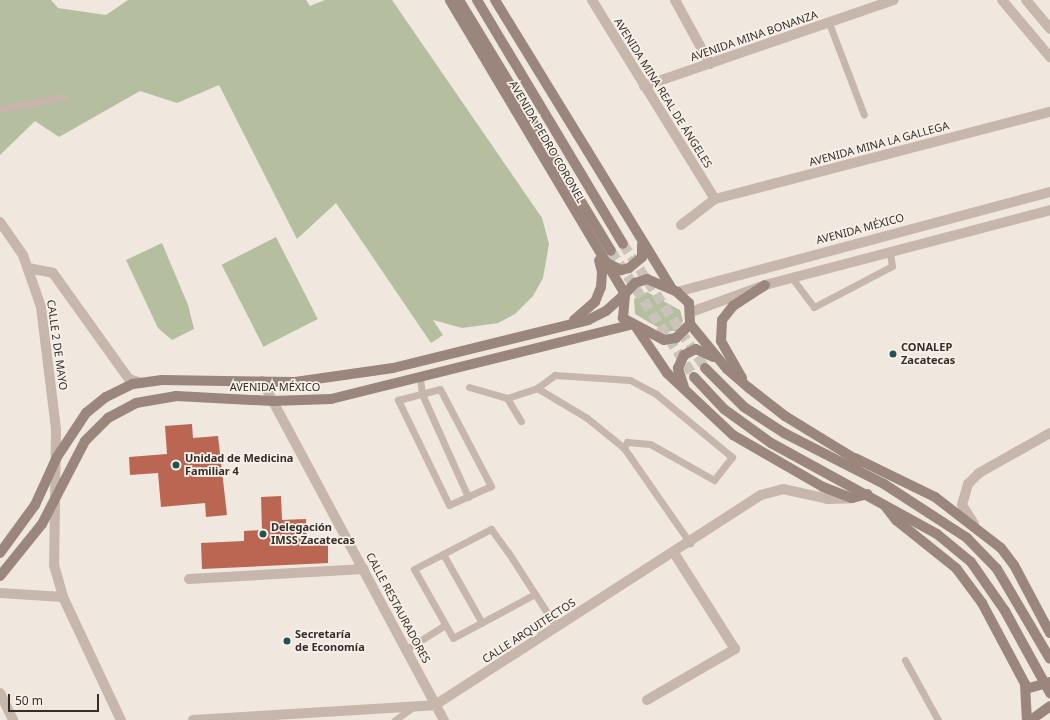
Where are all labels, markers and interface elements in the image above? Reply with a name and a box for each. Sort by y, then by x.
street label: AVENIDA MINA BONANZA [689,8,819,64]
street label: AVENIDA MINA REAL DE ÁNGELES [611,16,715,170]
street label: AVENIDA PEDRO CORONEL [506,78,588,206]
street label: AVENIDA MINA LA GALLEGA [808,119,950,169]
street label: AVENIDA MÉXICO [814,211,906,247]
street label: CALLE 2 DE MAYO [44,299,70,391]
place label: CONALEP Zacatecas [901,341,955,367]
marker: CONALEP Zacatecas [888,349,898,359]
street label: AVENIDA MÉXICO [230,380,320,394]
place label: Unidad de Medicina Familiar 4 [185,452,293,478]
marker: Unidad de Medicina Familiar 4 [170,459,182,471]
place label: Delegación IMSS Zacatecas [271,521,355,547]
marker: Delegación IMSS Zacatecas [258,529,268,539]
street label: CALLE RESTAURADORES [363,550,433,666]
street label: CALLE ARQUITECTOS [480,596,578,666]
place label: Secretaría de Economía [295,628,365,654]
marker: Secretaría de Economía [282,636,292,646]
scale bar [10,686,101,712]
text: 50 m [15,692,43,709]

